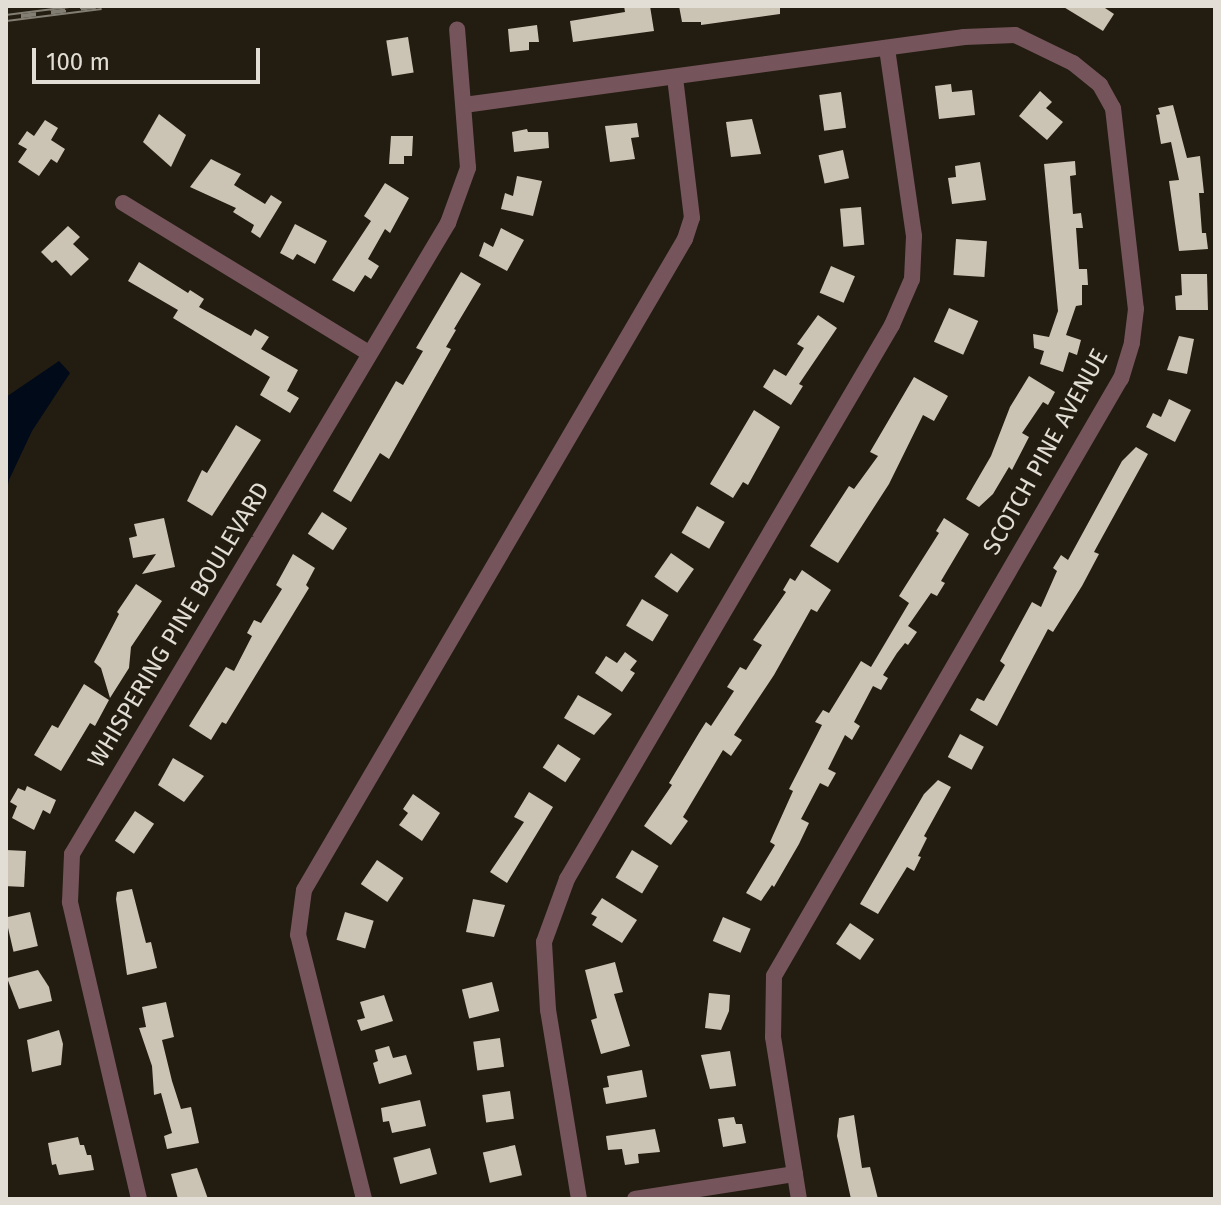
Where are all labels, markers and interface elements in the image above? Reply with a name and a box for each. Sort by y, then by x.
scale bar [36,32,264,82]
text: 100 m [46,48,110,76]
street label: SCOTCH PINE AVENUE [977,344,1115,560]
street label: WHISPERING PINE BOULEVARD [82,477,276,773]

